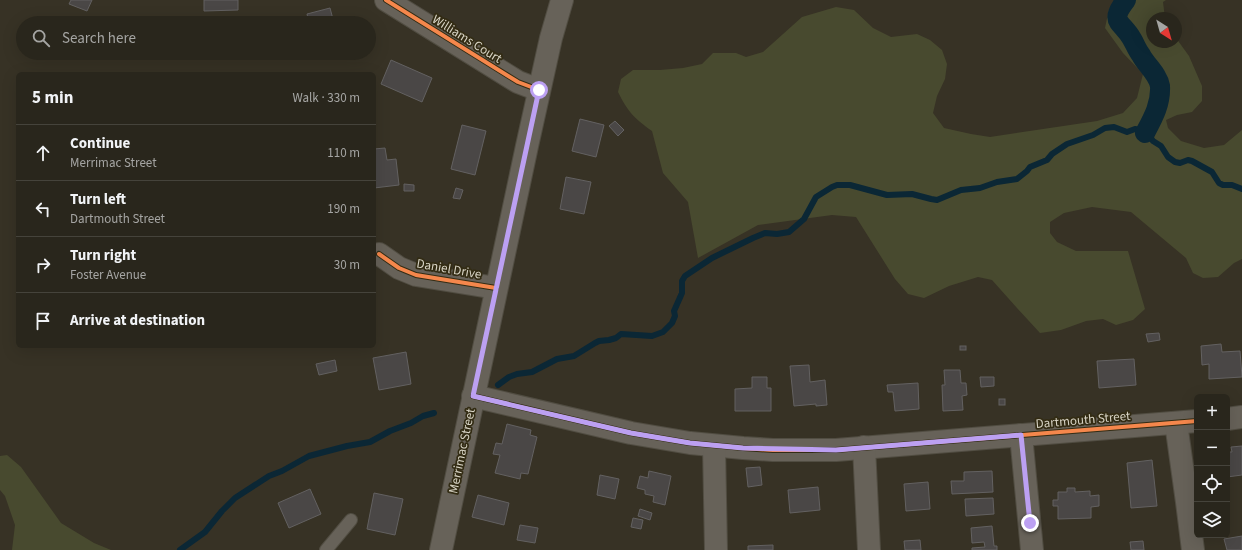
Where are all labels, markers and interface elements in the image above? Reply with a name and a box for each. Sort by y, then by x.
street label: Williams Court [429,10,506,68]
north arrow [1146,12,1182,48]
search box [16,16,376,60]
icon: search [30,27,52,49]
text: Search here [62,28,136,49]
route start [530,81,548,99]
text: 5 min [32,86,73,110]
text: Walk · 330 m [292,89,360,107]
text: Continue [70,133,130,154]
icon: ahead [32,142,54,164]
text: 110 m [327,144,360,162]
text: Merrimac Street [70,154,157,172]
text: Turn left [70,189,126,210]
icon: left [32,198,54,220]
text: 190 m [327,200,360,218]
text: Dartmouth Street [70,210,165,228]
text: Turn right [70,245,136,266]
icon: right [32,254,54,276]
street label: Daniel Drive [415,254,483,284]
text: 30 m [334,256,360,274]
text: Foster Avenue [70,266,146,284]
icon: arrive [32,310,54,332]
text: Arrive at destination [70,310,205,331]
map controls [1194,394,1230,538]
button: + [1194,394,1230,430]
street label: Merrimac Street [444,406,480,495]
street label: Dartmouth Street [1035,407,1132,433]
button: − [1194,430,1230,466]
button: locate [1194,466,1230,502]
button: layers [1194,502,1230,538]
route end [1021,514,1039,532]

